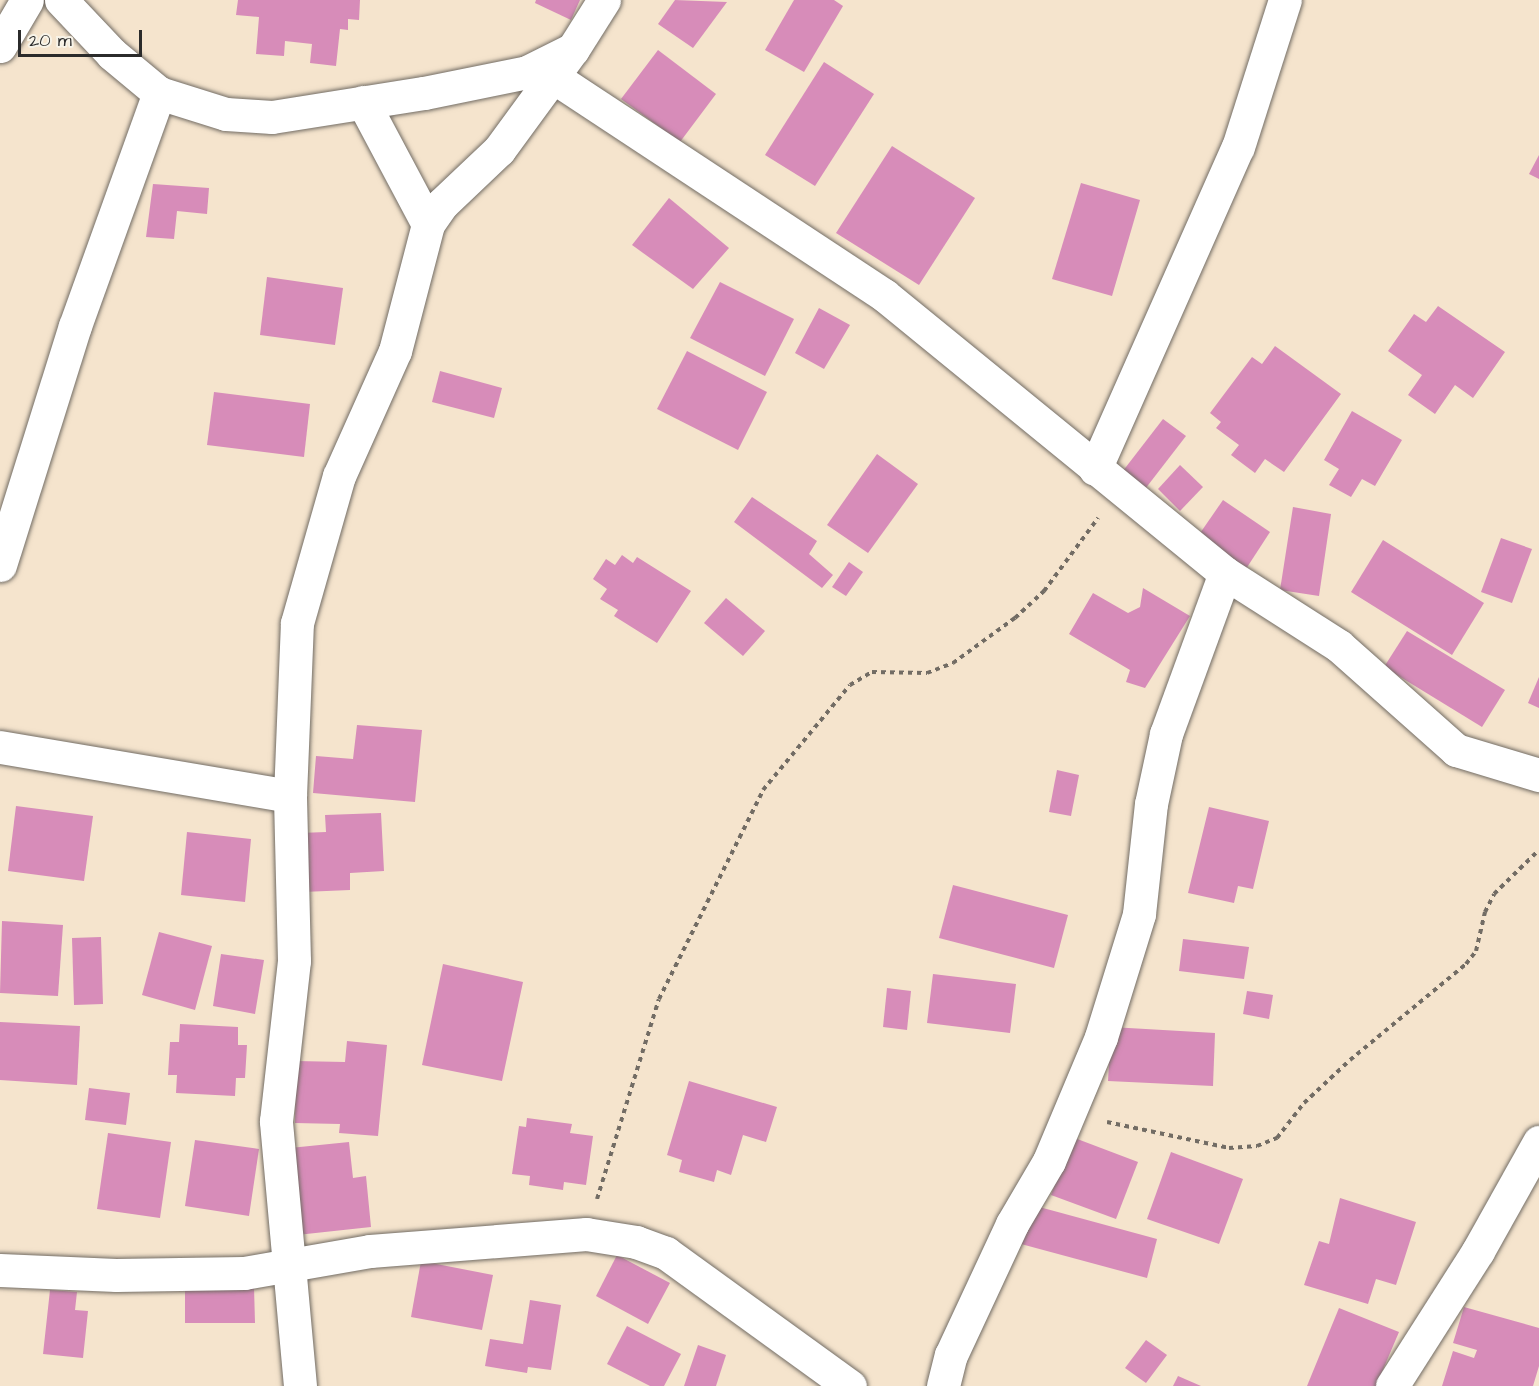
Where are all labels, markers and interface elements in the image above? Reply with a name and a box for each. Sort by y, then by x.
scale bar [21,18,146,56]
text: 20 m [29,28,72,53]

